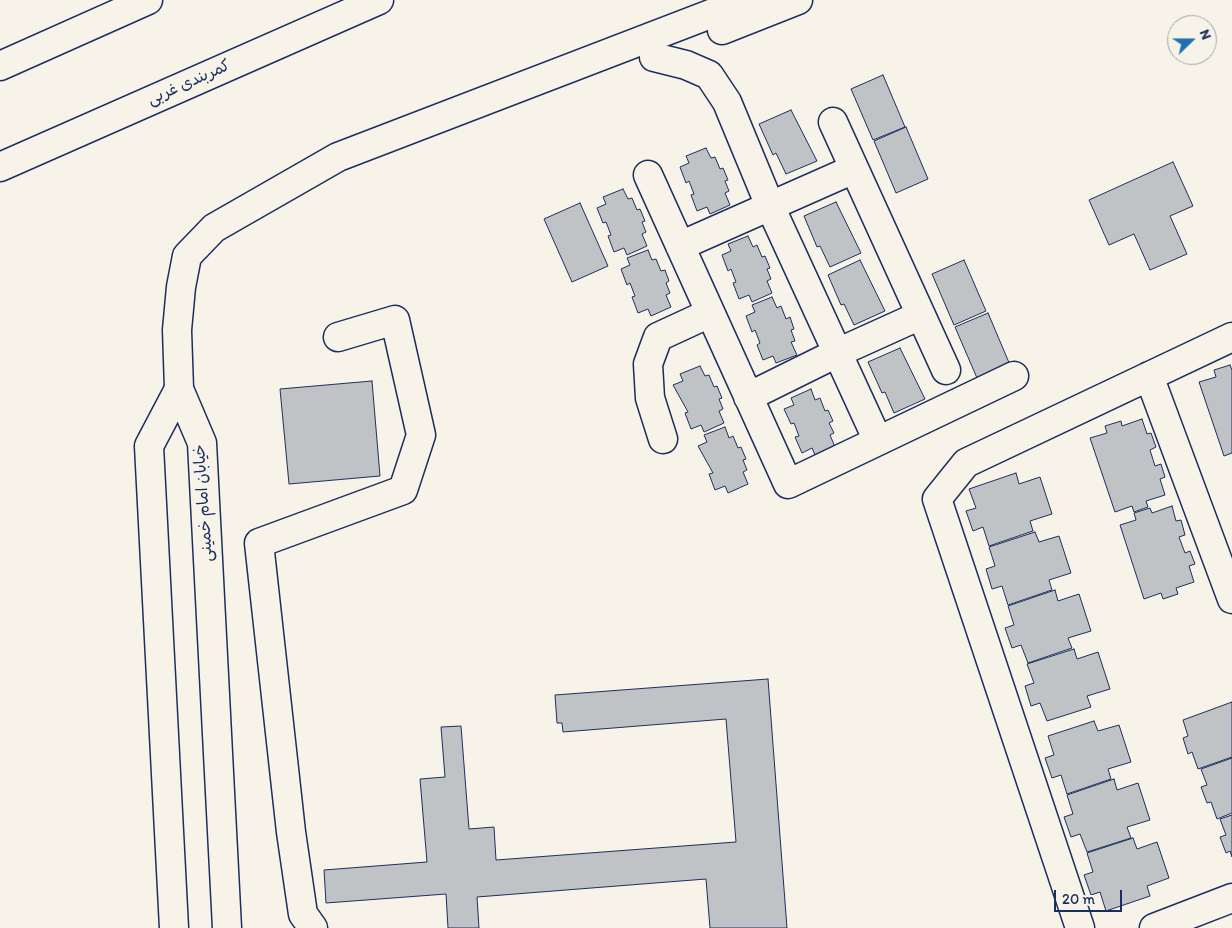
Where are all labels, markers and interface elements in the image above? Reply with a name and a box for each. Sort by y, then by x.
north arrow [1167,15,1217,65]
text: N [1196,27,1215,42]
street label: کمربندی غربی [145,56,233,110]
street label: خیابان امام خمینی [190,444,218,562]
scale bar [1057,880,1124,912]
text: 20 m [1062,890,1095,908]

